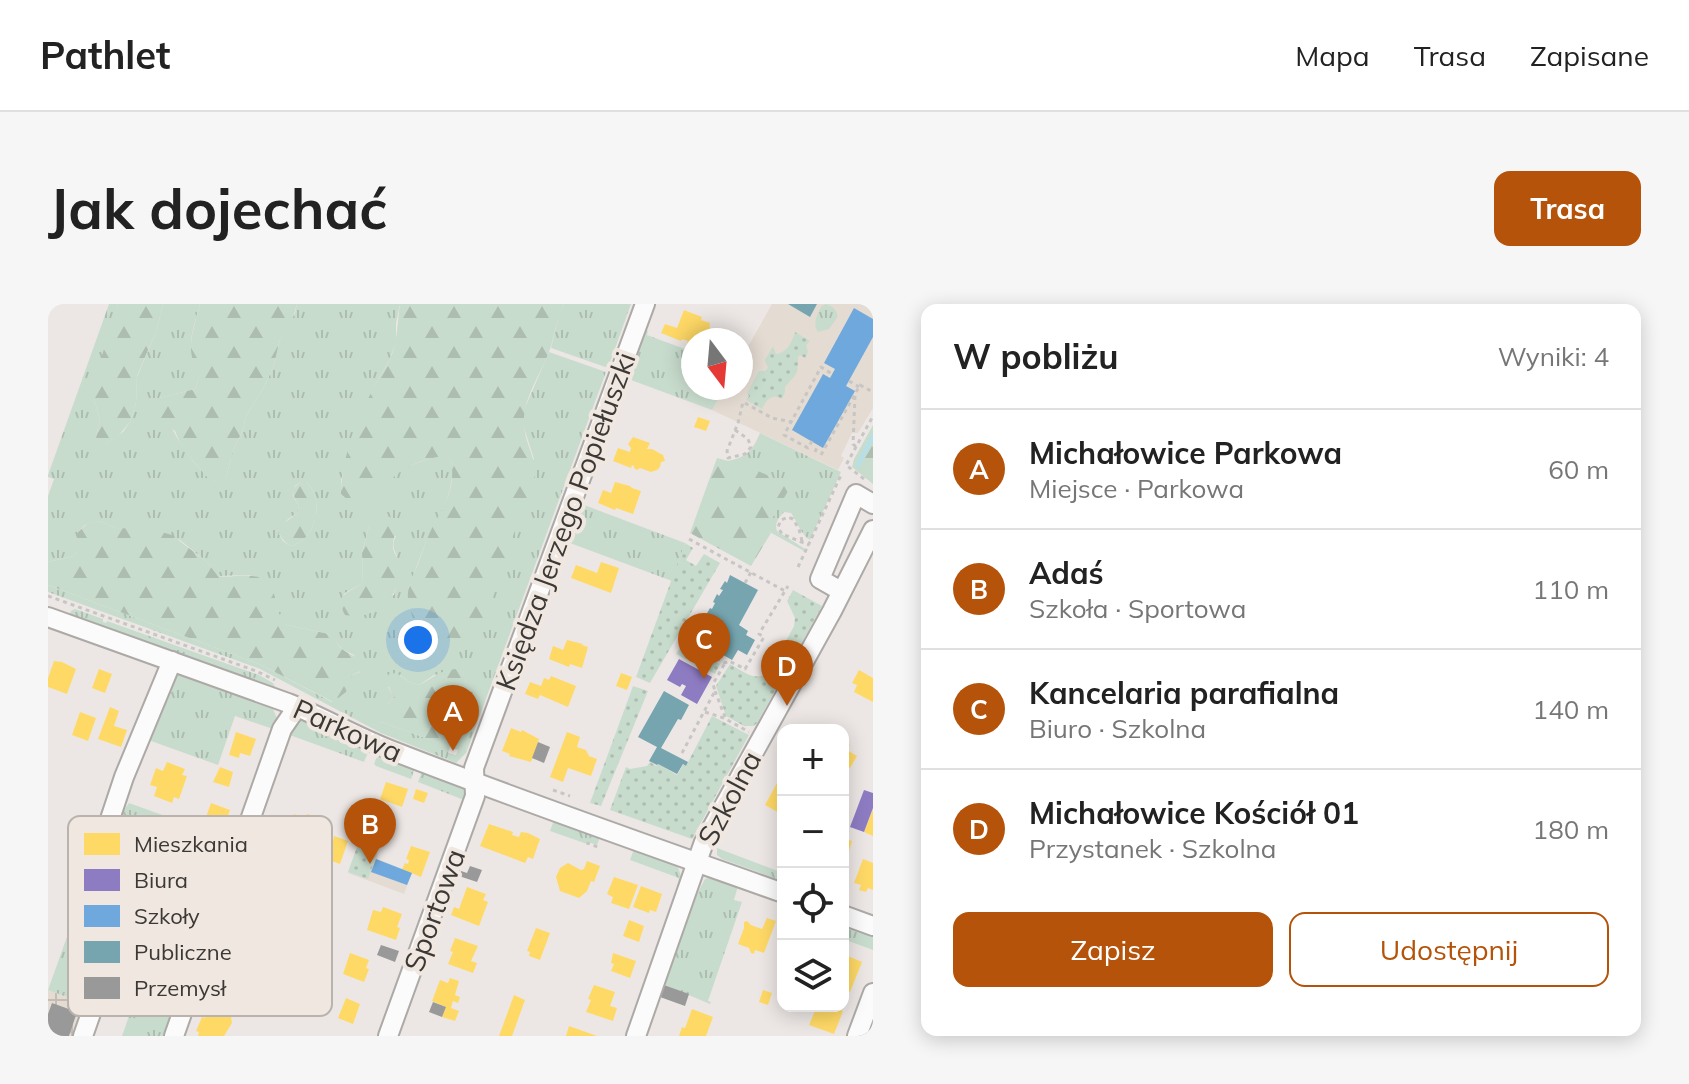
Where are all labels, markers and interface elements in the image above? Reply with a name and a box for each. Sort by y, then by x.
text: Pathlet [40,31,170,79]
text: Mapa [1295,38,1370,73]
text: Trasa [1414,38,1486,73]
text: Zapisane [1530,38,1649,73]
button: Trasa [1494,171,1641,246]
text: Jak dojechać [48,173,387,243]
north arrow [681,328,753,400]
text: W pobliżu [953,335,1119,378]
text: Wyniki: 4 [1498,340,1609,373]
street label: Księdza Jerzego Popiełuszki [487,347,643,695]
text: Michałowice Parkowa [1029,434,1342,472]
text: A [969,453,989,486]
text: 60 m [1548,453,1609,486]
text: Miejsce · Parkowa [1029,472,1244,505]
text: Adaś [1029,554,1104,592]
text: B [970,573,988,606]
text: 110 m [1533,573,1609,606]
text: Szkoła · Sportowa [1029,592,1246,625]
pin: C [678,613,730,679]
your location [398,620,438,660]
pin: D [761,640,813,706]
text: Kancelaria parafialna [1029,674,1339,712]
pin: A [427,685,479,751]
street label: Parkowa [288,691,408,769]
text: C [970,693,988,726]
text: 140 m [1533,693,1609,726]
text: Biuro · Szkolna [1029,712,1206,745]
map controls [777,724,849,1012]
button: + [777,724,849,796]
street label: Szkolna [690,745,768,851]
text: Michałowice Kościół 01 [1029,794,1359,832]
button: − [777,796,849,868]
pin: B [344,798,396,864]
text: D [969,813,989,846]
text: 180 m [1533,813,1609,846]
legend [68,816,332,1016]
text: Mieszkania [134,830,248,858]
text: Przystanek · Szkolna [1029,832,1276,865]
street label: Sportowa [396,844,472,976]
text: Biura [134,866,188,894]
button: locate [777,868,849,940]
text: Szkoły [134,902,200,930]
button: Zapisz [953,912,1273,987]
button: Udostępnij [1289,912,1609,987]
text: Publiczne [134,938,232,966]
button: layers [777,940,849,1012]
text: Przemysł [134,974,227,1002]

